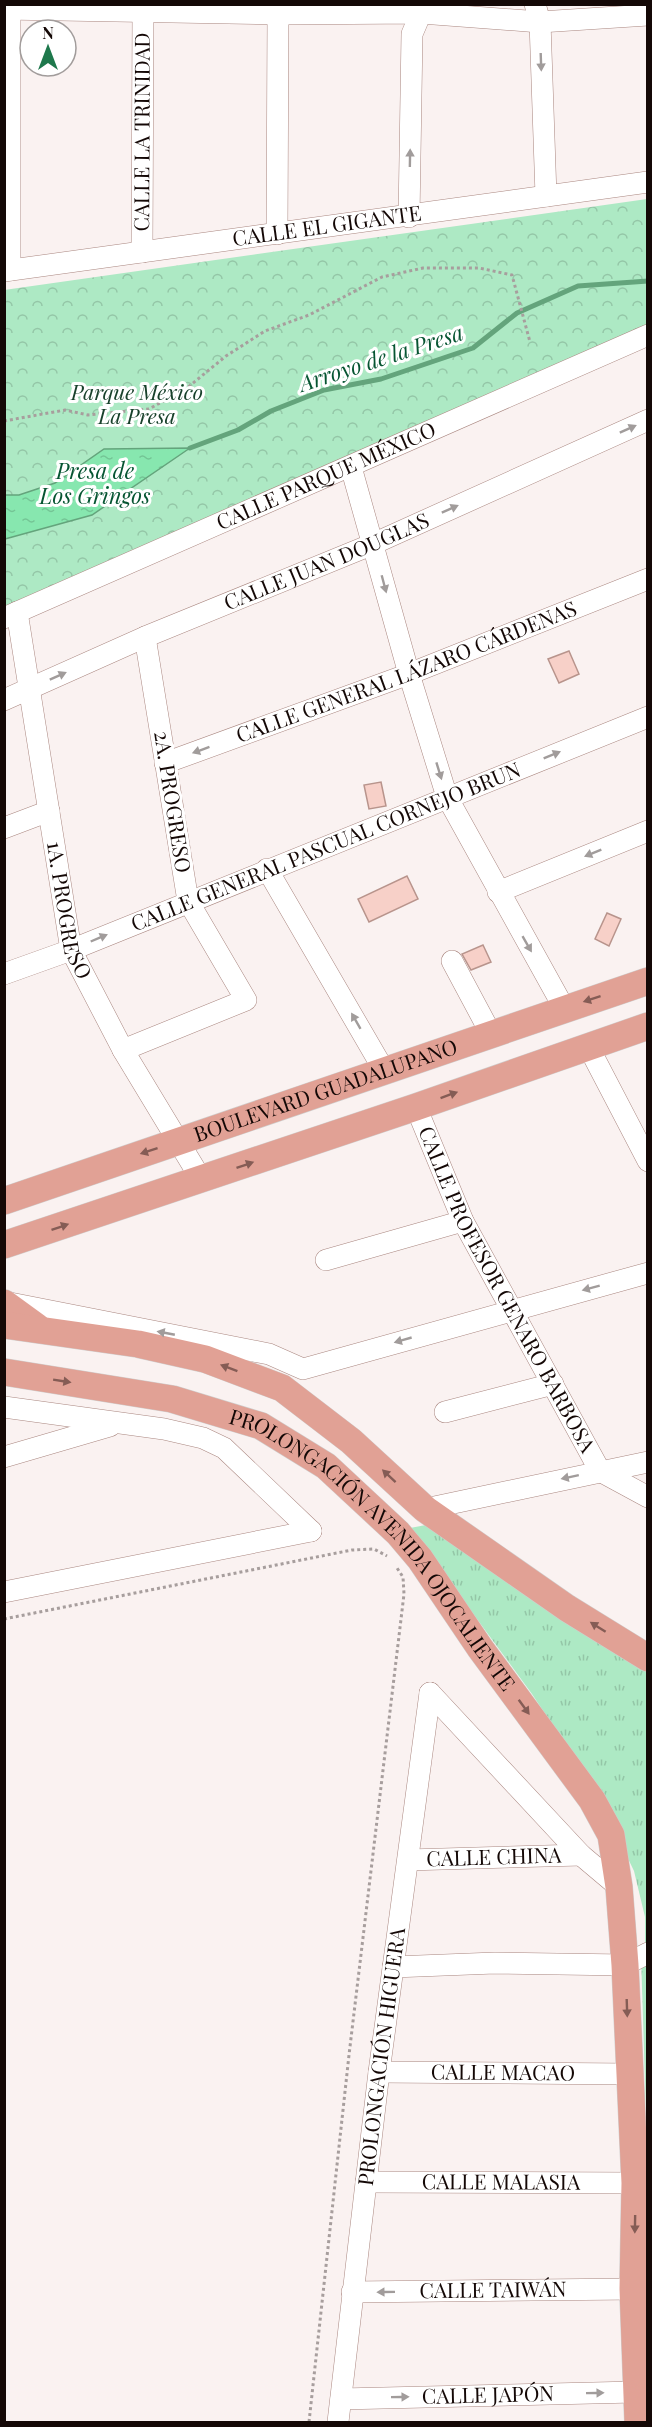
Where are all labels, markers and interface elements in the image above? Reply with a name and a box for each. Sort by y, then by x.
north arrow [18,18,78,78]
text: N [42,22,54,43]
street label: CALLE LA TRINIDAD [126,33,155,231]
one-way arrow [537,53,546,72]
one-way arrow [405,149,415,168]
street label: CALLE EL GIGANTE [230,197,423,251]
water label: Arroyo de la Presa [293,316,467,398]
park label: Parque México La Presa [70,377,203,429]
street label: CALLE PARQUE MÉXICO [211,414,440,535]
one-way arrow [619,424,637,434]
water label: Presa de Los Gringos [39,455,151,510]
street label: CALLE JUAN DOUGLAS [219,505,433,615]
one-way arrow [441,505,458,514]
one-way arrow [380,575,389,593]
street label: CALLE GENERAL LÁZARO CÁRDENAS [232,593,580,748]
one-way arrow [49,671,67,681]
street label: 2A. PROGRESO [149,729,199,875]
one-way arrow [192,745,210,755]
one-way arrow [543,750,561,759]
street label: CALLE GENERAL PASCUAL CORNEJO BRUN [126,754,524,936]
one-way arrow [435,762,444,780]
street label: 1A. PROGRESO [42,839,100,983]
one-way arrow [584,848,602,858]
one-way arrow [90,934,107,943]
one-way arrow [522,936,533,952]
one-way arrow [583,995,601,1004]
one-way arrow [351,1013,361,1030]
street label: BOULEVARD GUADALUPANO [190,1031,461,1147]
one-way arrow [441,1090,459,1100]
street label: CALLE PROFESOR GENARO BARBOSA [413,1122,603,1458]
one-way arrow [140,1147,158,1157]
one-way arrow [236,1159,254,1169]
one-way arrow [51,1221,69,1231]
one-way arrow [582,1284,600,1293]
one-way arrow [156,1328,175,1337]
one-way arrow [394,1336,412,1346]
one-way arrow [220,1363,238,1372]
one-way arrow [53,1377,72,1386]
street label: PROLONGACIÓN AVENIDA OJOCALIENTE [226,1401,523,1696]
one-way arrow [382,1470,397,1483]
one-way arrow [560,1473,579,1483]
one-way arrow [590,1621,606,1632]
one-way arrow [518,1699,530,1715]
street label: CALLE CHINA [426,1840,563,1871]
street label: PROLONGACIÓN HIGUERA [350,1925,410,2187]
one-way arrow [622,1999,632,2018]
street label: CALLE MACAO [431,2056,575,2086]
street label: CALLE MALASIA [422,2166,581,2195]
one-way arrow [630,2215,639,2234]
street label: CALLE TAIWÁN [419,2274,567,2303]
one-way arrow [376,2287,395,2297]
street label: CALLE JAPÓN [422,2378,554,2409]
one-way arrow [585,2388,604,2398]
one-way arrow [390,2393,409,2402]

